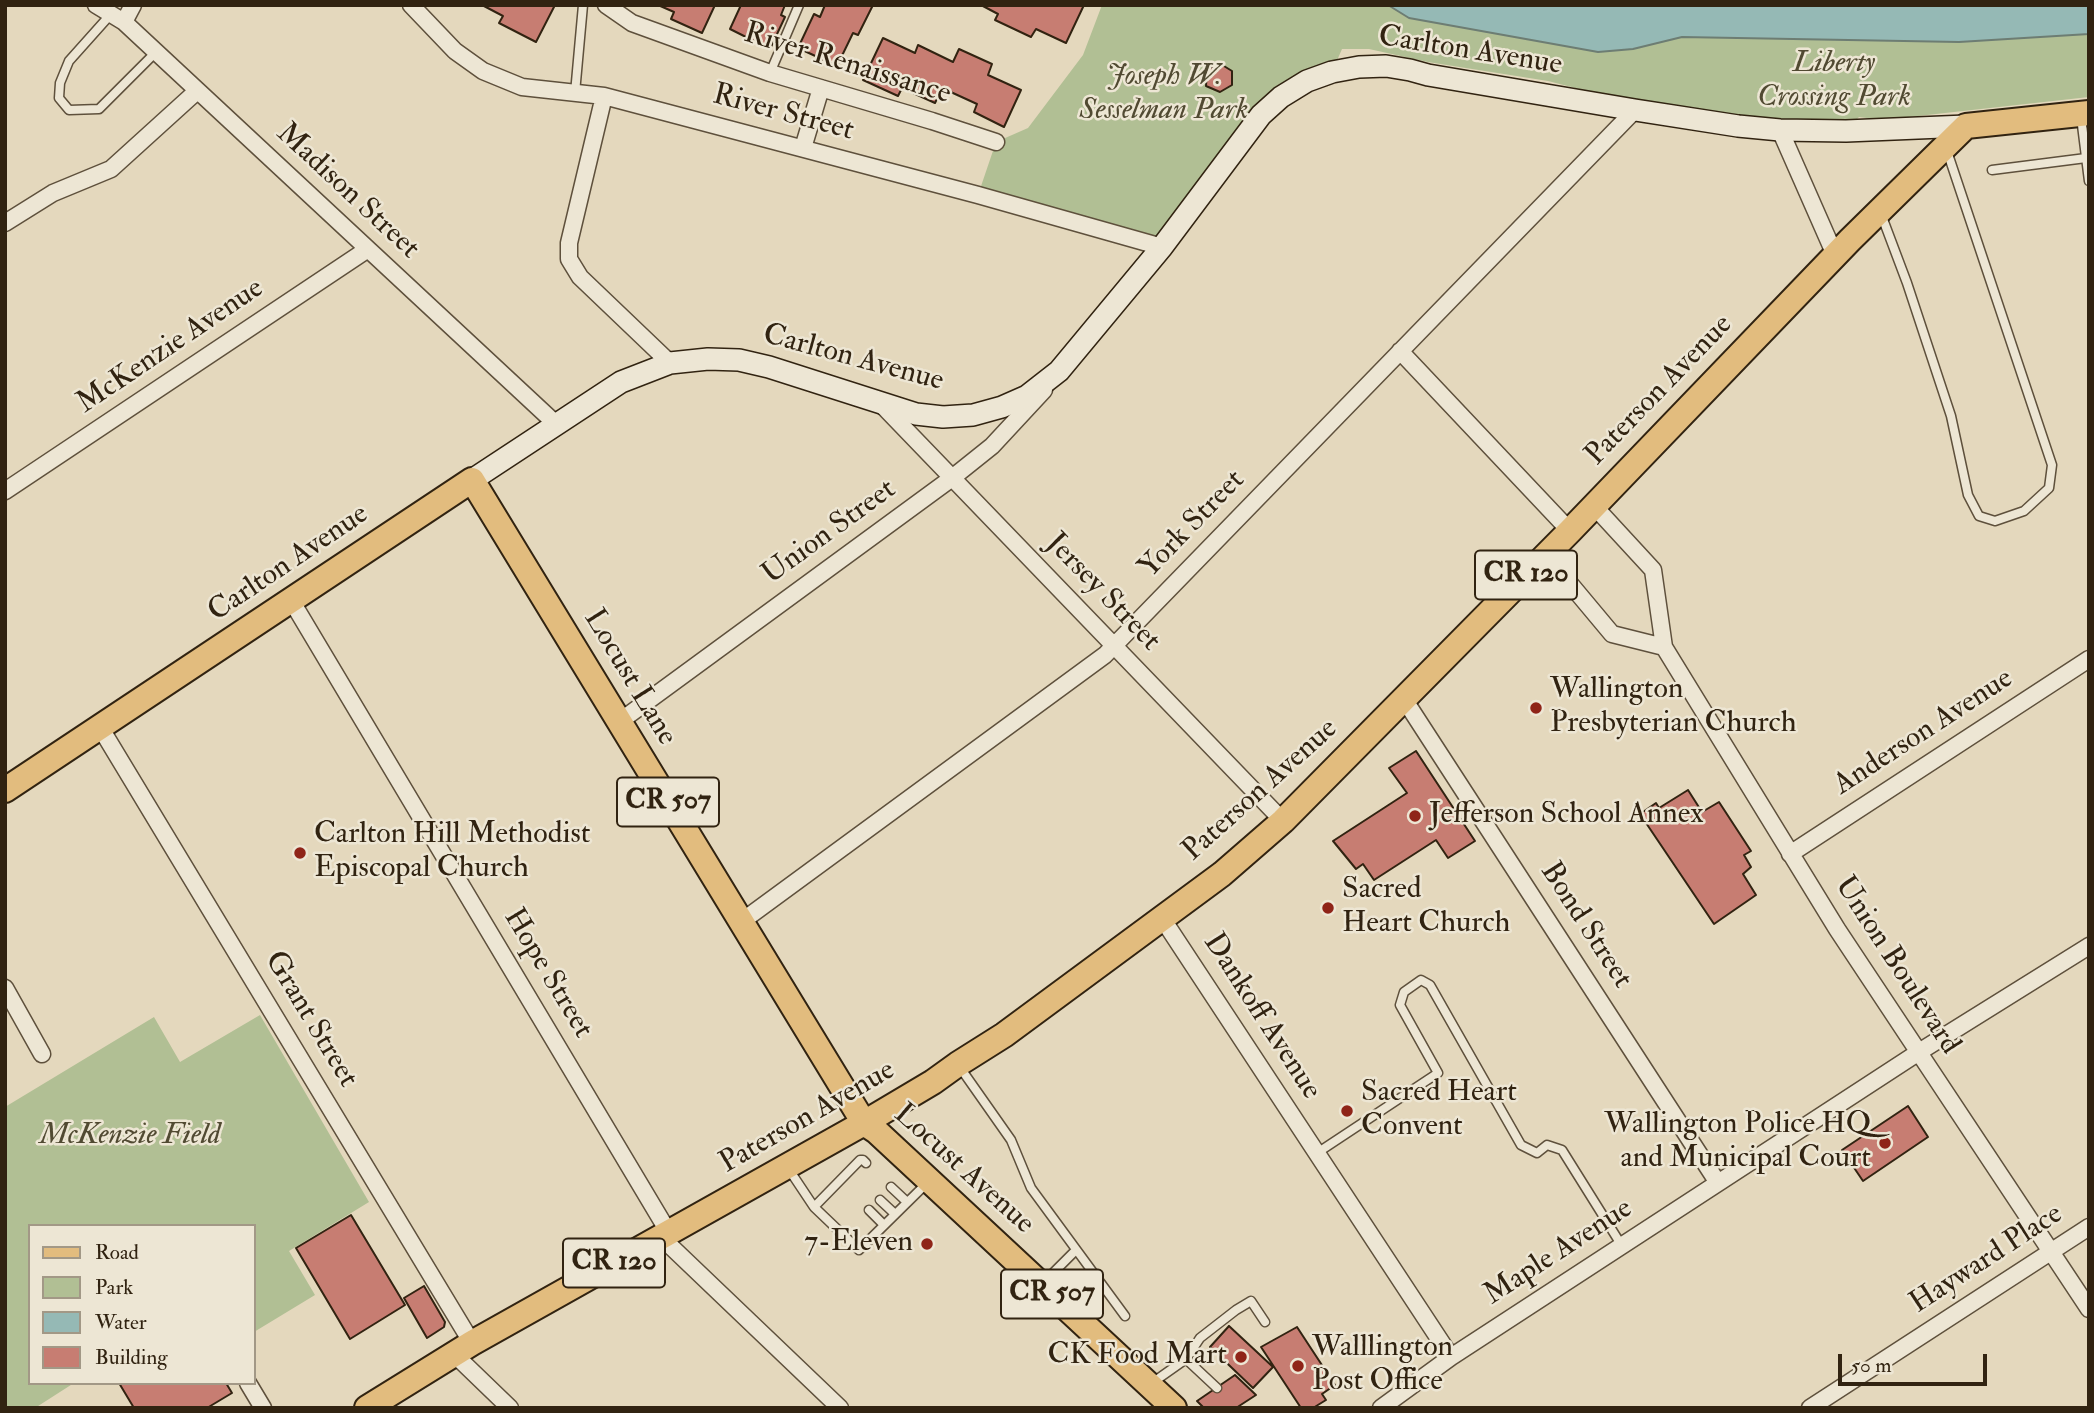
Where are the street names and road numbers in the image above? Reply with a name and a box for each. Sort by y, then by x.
street label: River Renaissance [739,16,955,114]
street label: Carlton Avenue [1376,20,1564,84]
street label: River Street [709,78,857,150]
street label: Madison Street [268,117,426,267]
street label: McKenzie Avenue [71,271,271,423]
street label: Paterson Avenue [1579,308,1741,474]
street label: Carlton Avenue [759,318,947,400]
street label: York Street [1133,464,1253,586]
street label: Union Street [756,473,904,593]
street label: Carlton Avenue [202,497,376,631]
street label: Jersey Street [1037,527,1167,659]
road number: CR 120 [1475,550,1577,600]
street label: Locust Lane [574,603,684,753]
street label: Anderson Avenue [1828,662,2020,804]
street label: Paterson Avenue [1176,712,1346,870]
road number: CR 507 [617,778,719,826]
street label: Bond Street [1531,856,1639,996]
street label: Union Boulevard [1825,870,1967,1062]
street label: Hope Street [494,903,600,1045]
street label: Dankoff Avenue [1194,927,1328,1107]
street label: Grant Street [255,945,365,1095]
street label: Paterson Avenue [714,1053,902,1183]
street label: Locust Avenue [885,1097,1041,1243]
street label: Maple Avenue [1478,1192,1640,1314]
street label: Hayward Place [1904,1197,2070,1323]
road number: CR 120 [563,1238,665,1288]
road number: CR 507 [1001,1270,1103,1318]

